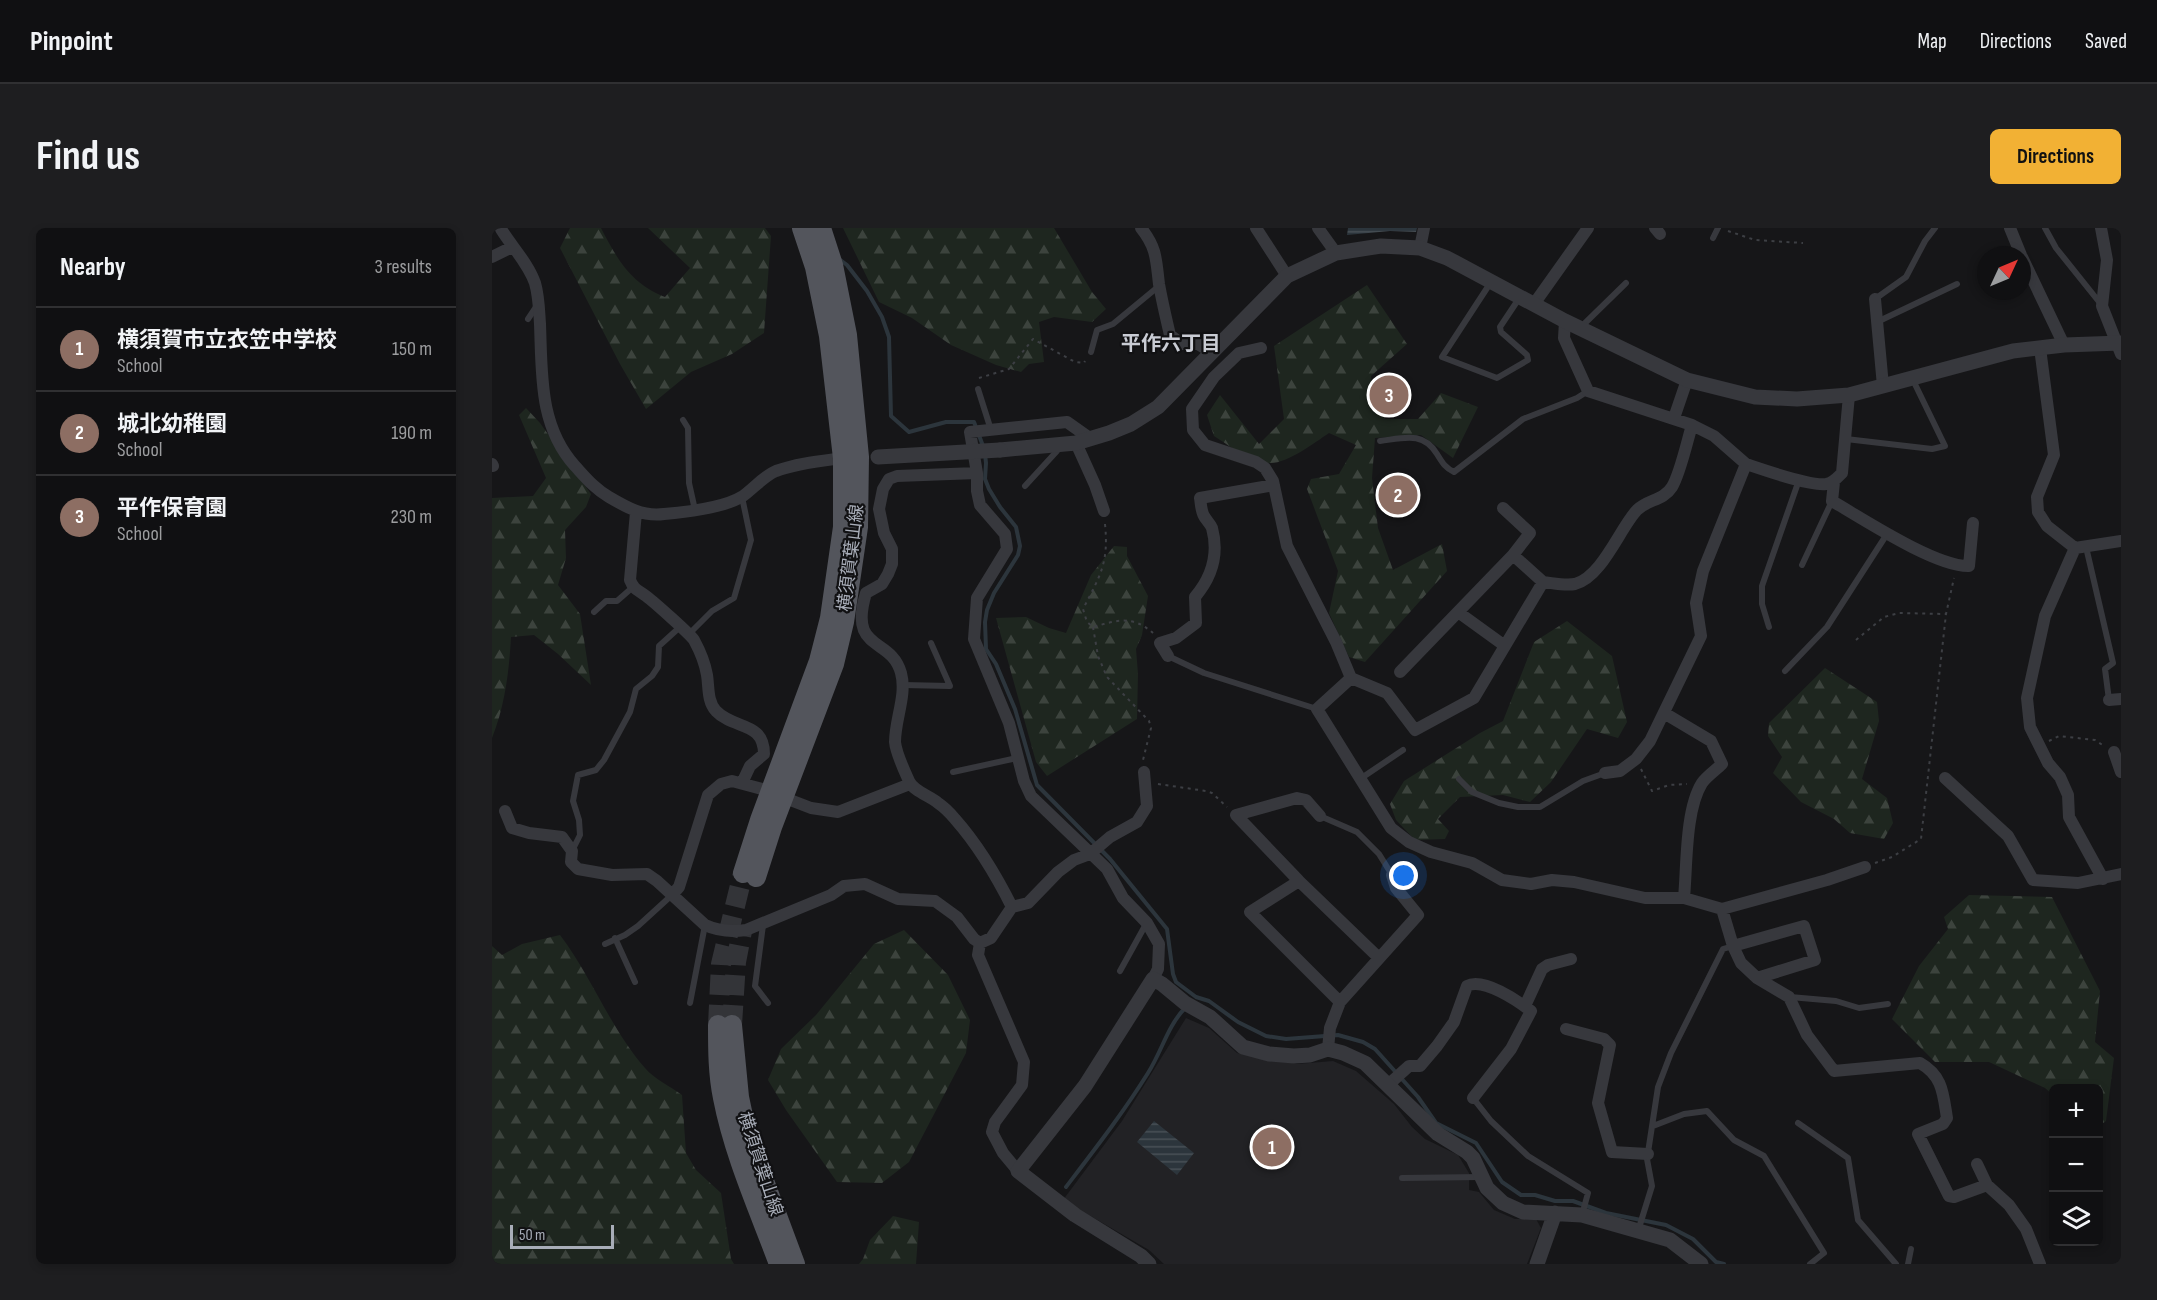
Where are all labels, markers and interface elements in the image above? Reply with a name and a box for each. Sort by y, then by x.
text: Pinpoint [30,25,113,58]
text: Map [1917,29,1947,54]
text: Directions [1980,29,2052,54]
text: Saved [2085,29,2127,54]
button: Directions [1990,129,2121,184]
text: Find us [36,131,140,182]
north arrow [1977,246,2031,300]
text: Nearby [60,252,126,283]
text: 3 results [375,255,432,279]
text: 横須賀市立衣笠中学校 [117,327,337,354]
district label: 平作六丁目 [1121,332,1221,356]
text: 1 [76,337,83,361]
text: 150 m [392,337,432,361]
text: School [117,354,162,378]
pin: 3 [1370,372,1408,418]
text: 城北幼稚園 [117,411,227,438]
text: 2 [75,421,84,445]
text: 190 m [391,421,432,445]
text: School [117,438,162,462]
pin: 2 [1378,472,1418,518]
text: 平作保育園 [117,495,227,522]
street label: 横須賀葉山線 [834,503,868,613]
text: 3 [75,505,84,529]
text: 230 m [390,505,432,529]
text: School [117,522,162,546]
your location [1389,861,1418,890]
map controls [2049,1084,2103,1246]
button: + [2049,1084,2103,1138]
street label: 横須賀葉山線 [733,1109,787,1219]
pin: 1 [1252,1124,1292,1170]
button: − [2049,1138,2103,1192]
button: layers [2049,1192,2103,1246]
scale bar [510,1222,614,1250]
text: 50 m [519,1226,545,1245]

